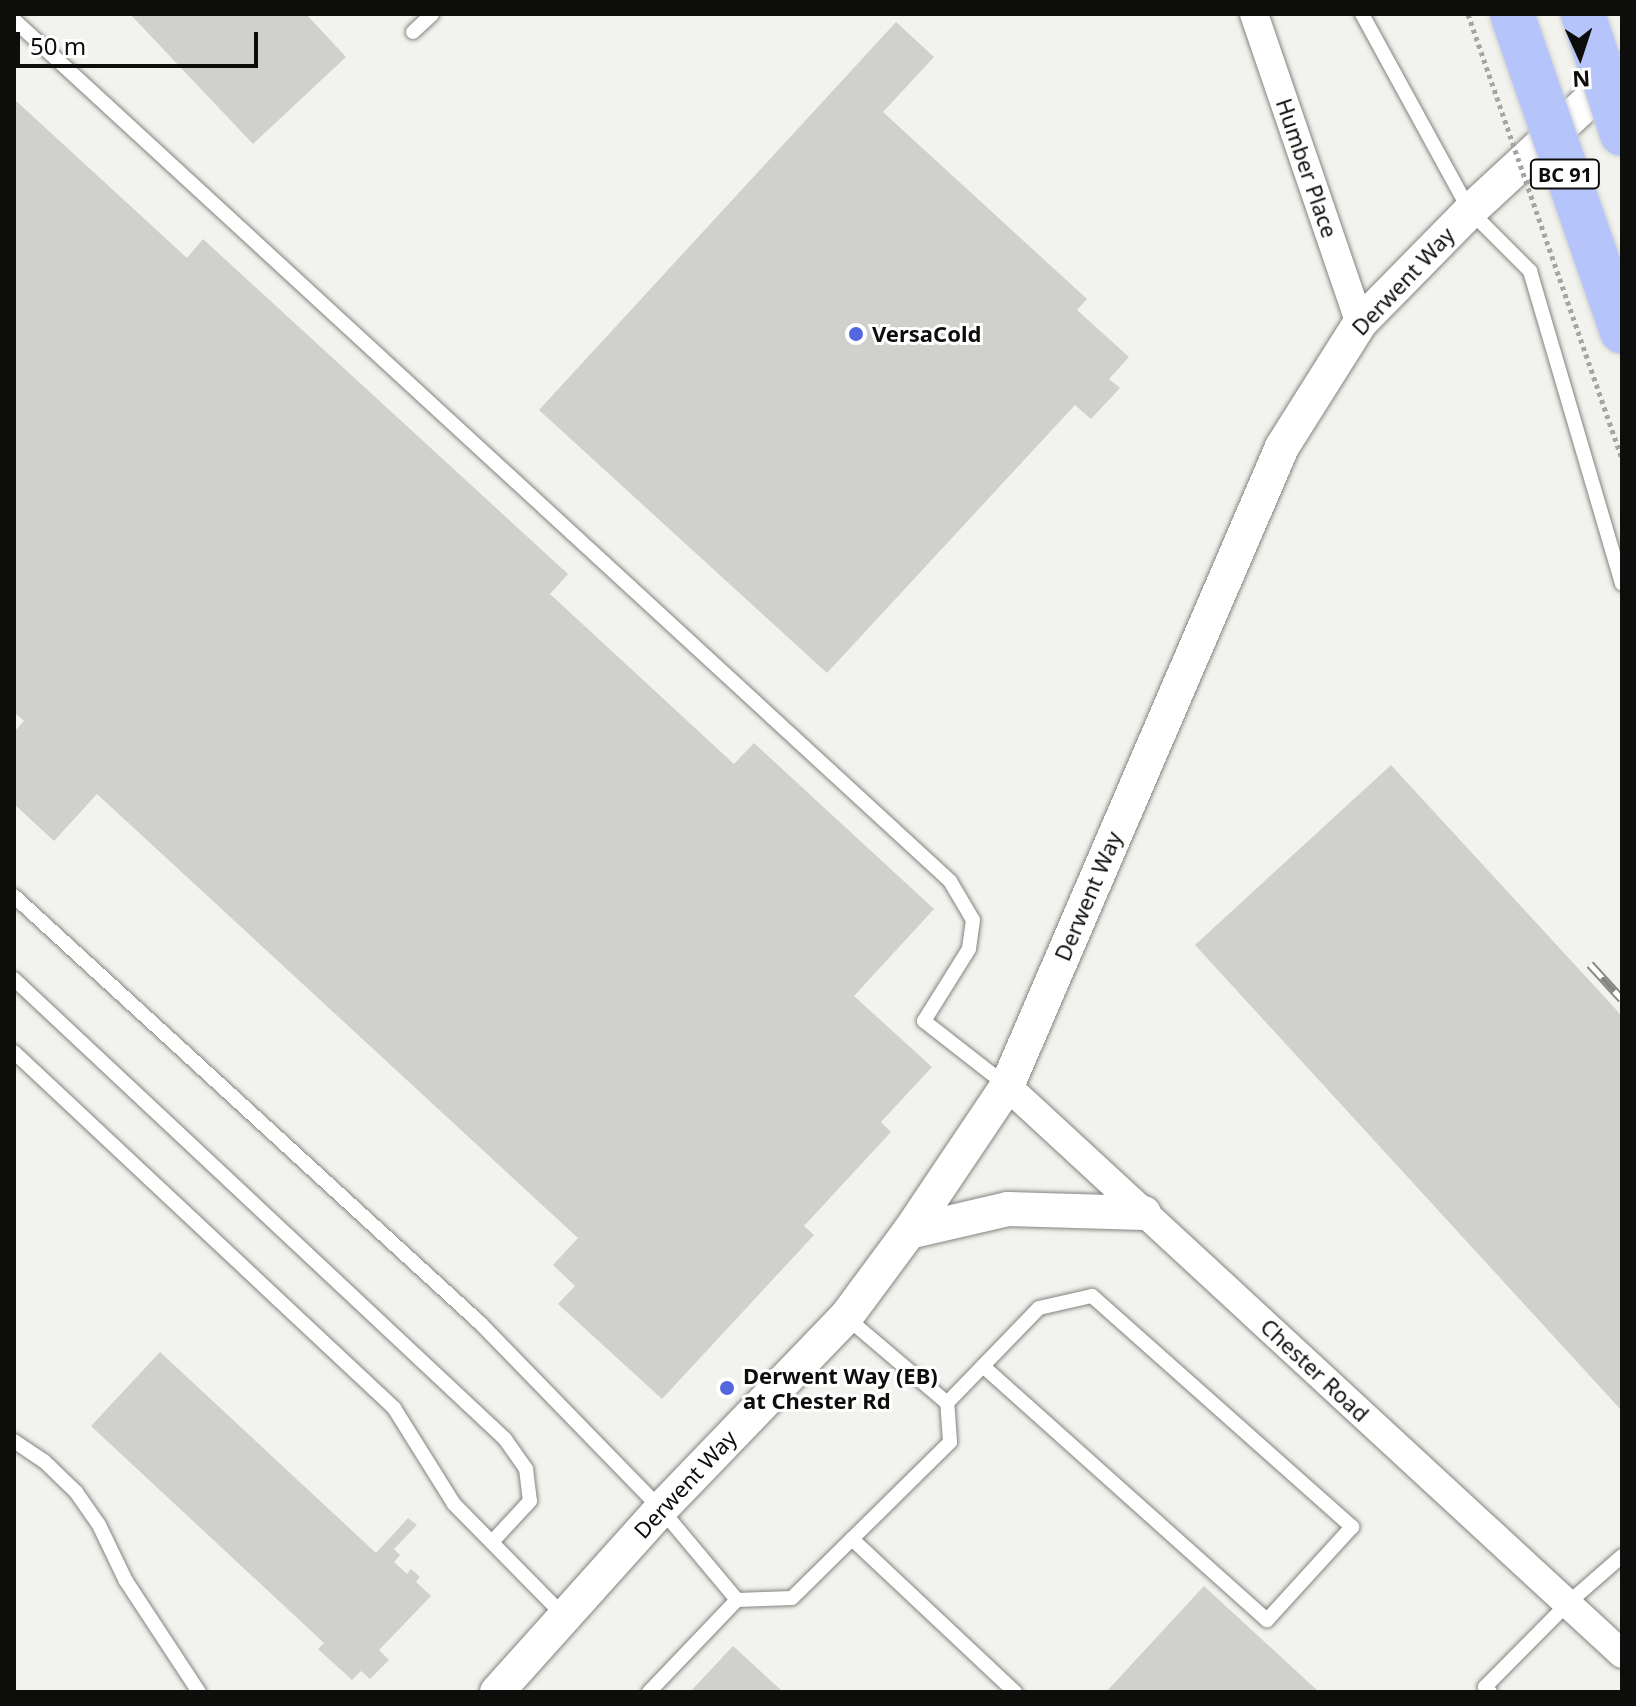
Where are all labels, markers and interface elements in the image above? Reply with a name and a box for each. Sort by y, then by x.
scale bar [20,16,262,66]
north arrow [1540,16,1620,96]
text: 50 m [30,29,86,62]
text: N [1572,65,1591,95]
street label: Humber Place [1271,95,1343,241]
road number: BC 91 [1529,158,1601,190]
street label: Derwent Way [1346,221,1460,341]
place label: VersaCold [872,321,981,347]
marker: VersaCold [847,325,865,343]
street label: Derwent Way [1049,827,1127,965]
street label: Chester Road [1255,1313,1375,1427]
place label: Derwent Way (EB) at Chester Rd [743,1362,938,1414]
marker: Derwent Way (EB) at Chester Rd [718,1379,736,1397]
street label: Derwent Way [628,1424,742,1544]

